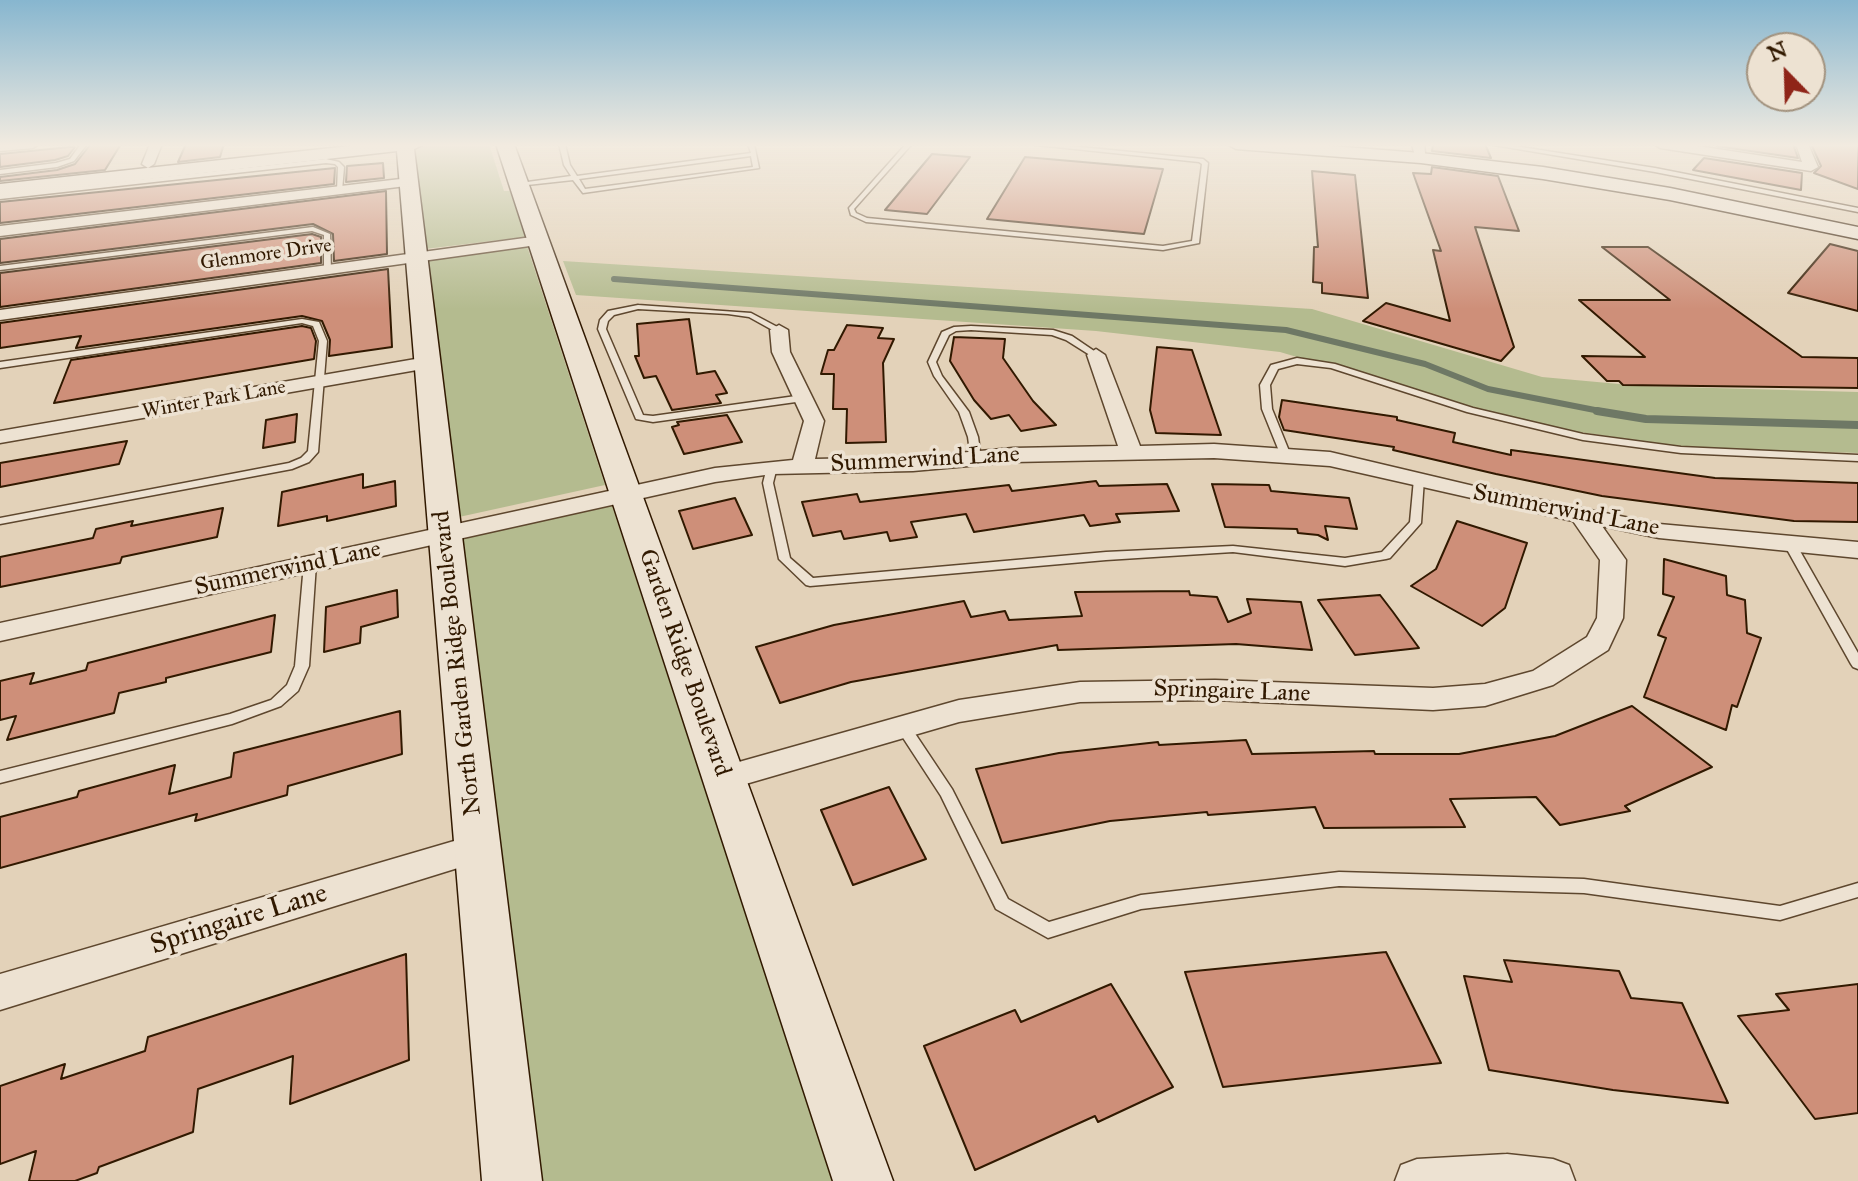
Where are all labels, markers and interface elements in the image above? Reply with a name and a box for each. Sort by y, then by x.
north arrow [1746,32,1826,112]
text: N [1763,35,1791,67]
street label: Glenmore Drive [199,234,333,276]
street label: Winter Park Lane [140,376,288,424]
street label: Summerwind Lane [830,441,1020,479]
street label: Summerwind Lane [1470,479,1662,543]
street label: North Garden Ridge Boulevard [428,509,488,817]
street label: Summerwind Lane [192,535,384,603]
street label: Garden Ridge Boulevard [632,546,736,780]
street label: Springaire Lane [1153,675,1311,709]
street label: Springaire Lane [146,877,332,963]

